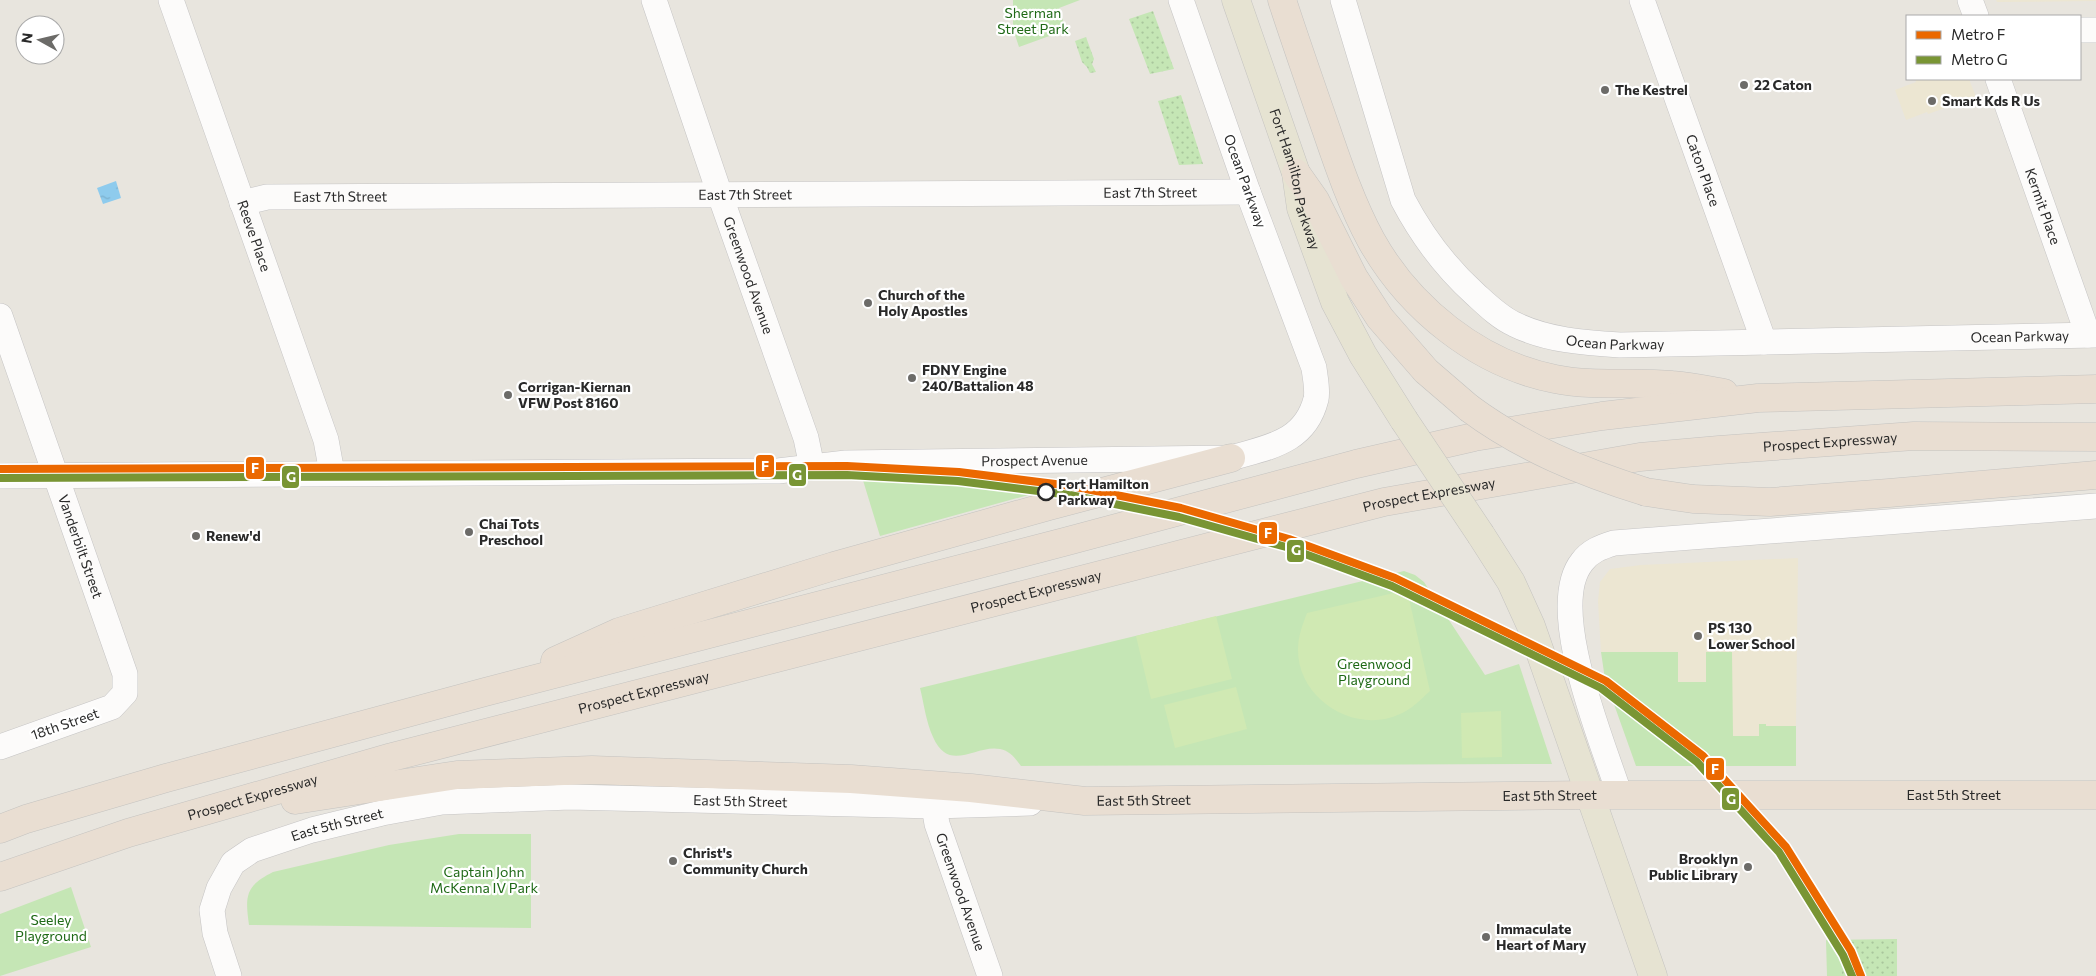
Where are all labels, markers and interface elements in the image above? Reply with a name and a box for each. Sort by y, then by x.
park label: Sherman Street Park [997,4,1069,37]
north arrow [15,15,65,65]
legend [1906,15,2081,80]
text: Metro F [1951,25,2005,43]
text: N [17,32,36,45]
text: Metro G [1951,50,2008,68]
place label: 22 Caton [1754,76,1812,93]
marker: 22 Caton [1738,79,1750,91]
place label: The Kestrel [1615,81,1688,98]
marker: The Kestrel [1599,84,1611,96]
place label: Smart Kds R Us [1942,92,2041,109]
marker: Smart Kds R Us [1926,95,1938,107]
street label: Fort Hamilton Parkway [1266,106,1324,252]
street label: Ocean Parkway [1221,132,1270,230]
street label: Caton Place [1683,132,1724,209]
street label: Kermit Place [2022,166,2065,247]
street label: East 7th Street [1103,183,1198,201]
street label: East 7th Street [698,185,793,203]
street label: East 7th Street [293,187,388,205]
street label: Reeve Place [234,198,275,274]
street label: Greenwood Avenue [720,214,777,336]
place label: Church of the Holy Apostles [878,286,968,319]
marker: Church of the Holy Apostles [862,297,874,309]
street label: Ocean Parkway [1970,327,2069,346]
street label: Ocean Parkway [1565,331,1664,353]
place label: FDNY Engine 240/Battalion 48 [922,361,1034,394]
marker: FDNY Engine 240/Battalion 48 [906,372,918,384]
place label: Corrigan-Kiernan VFW Post 8160 [518,378,631,411]
marker: Corrigan-Kiernan VFW Post 8160 [502,389,514,401]
street label: Prospect Expressway [1762,428,1898,455]
street label: Prospect Avenue [981,451,1088,469]
line badge: F [755,454,775,478]
line badge: F [245,456,265,480]
text: F [761,457,769,474]
text: F [251,459,259,476]
line badge: G [788,463,807,487]
line badge: G [281,465,300,489]
text: G [792,466,802,483]
text: G [286,468,296,485]
street label: Prospect Expressway [1361,474,1497,515]
place label: Fort Hamilton Parkway [1058,475,1149,508]
marker: Fort Hamilton Parkway [1037,483,1055,501]
street label: Vanderbilt Street [55,492,107,601]
place label: Chai Tots Preschool [479,515,543,548]
line badge: F [1258,521,1278,545]
text: F [1264,524,1272,541]
marker: Chai Tots Preschool [463,526,475,538]
place label: Renew'd [206,527,261,544]
marker: Renew'd [190,530,202,542]
line badge: G [1286,539,1305,563]
text: G [1291,541,1301,558]
street label: Prospect Expressway [969,566,1103,616]
place label: PS 130 Lower School [1708,619,1795,652]
marker: PS 130 Lower School [1692,630,1704,642]
park label: Greenwood Playground [1337,655,1411,688]
street label: Prospect Expressway [576,667,711,717]
street label: 18th Street [29,704,101,743]
line badge: F [1705,757,1725,781]
text: F [1711,760,1719,777]
street label: Prospect Expressway [185,770,320,823]
street label: East 5th Street [1502,786,1597,804]
street label: East 5th Street [1906,786,2001,803]
line badge: G [1721,787,1740,811]
text: G [1726,790,1736,807]
street label: East 5th Street [693,791,788,810]
street label: East 5th Street [1096,791,1191,809]
street label: East 5th Street [289,804,385,844]
street label: Greenwood Avenue [933,830,989,953]
place label: Christ's Community Church [683,844,808,877]
place label: Brooklyn Public Library [1649,850,1738,883]
marker: Christ's Community Church [667,855,679,867]
marker: Brooklyn Public Library [1742,861,1754,873]
park label: Captain John McKenna IV Park [430,863,538,896]
park label: Seeley Playground [15,911,87,944]
place label: Immaculate Heart of Mary [1496,920,1587,953]
marker: Immaculate Heart of Mary [1480,931,1492,943]

